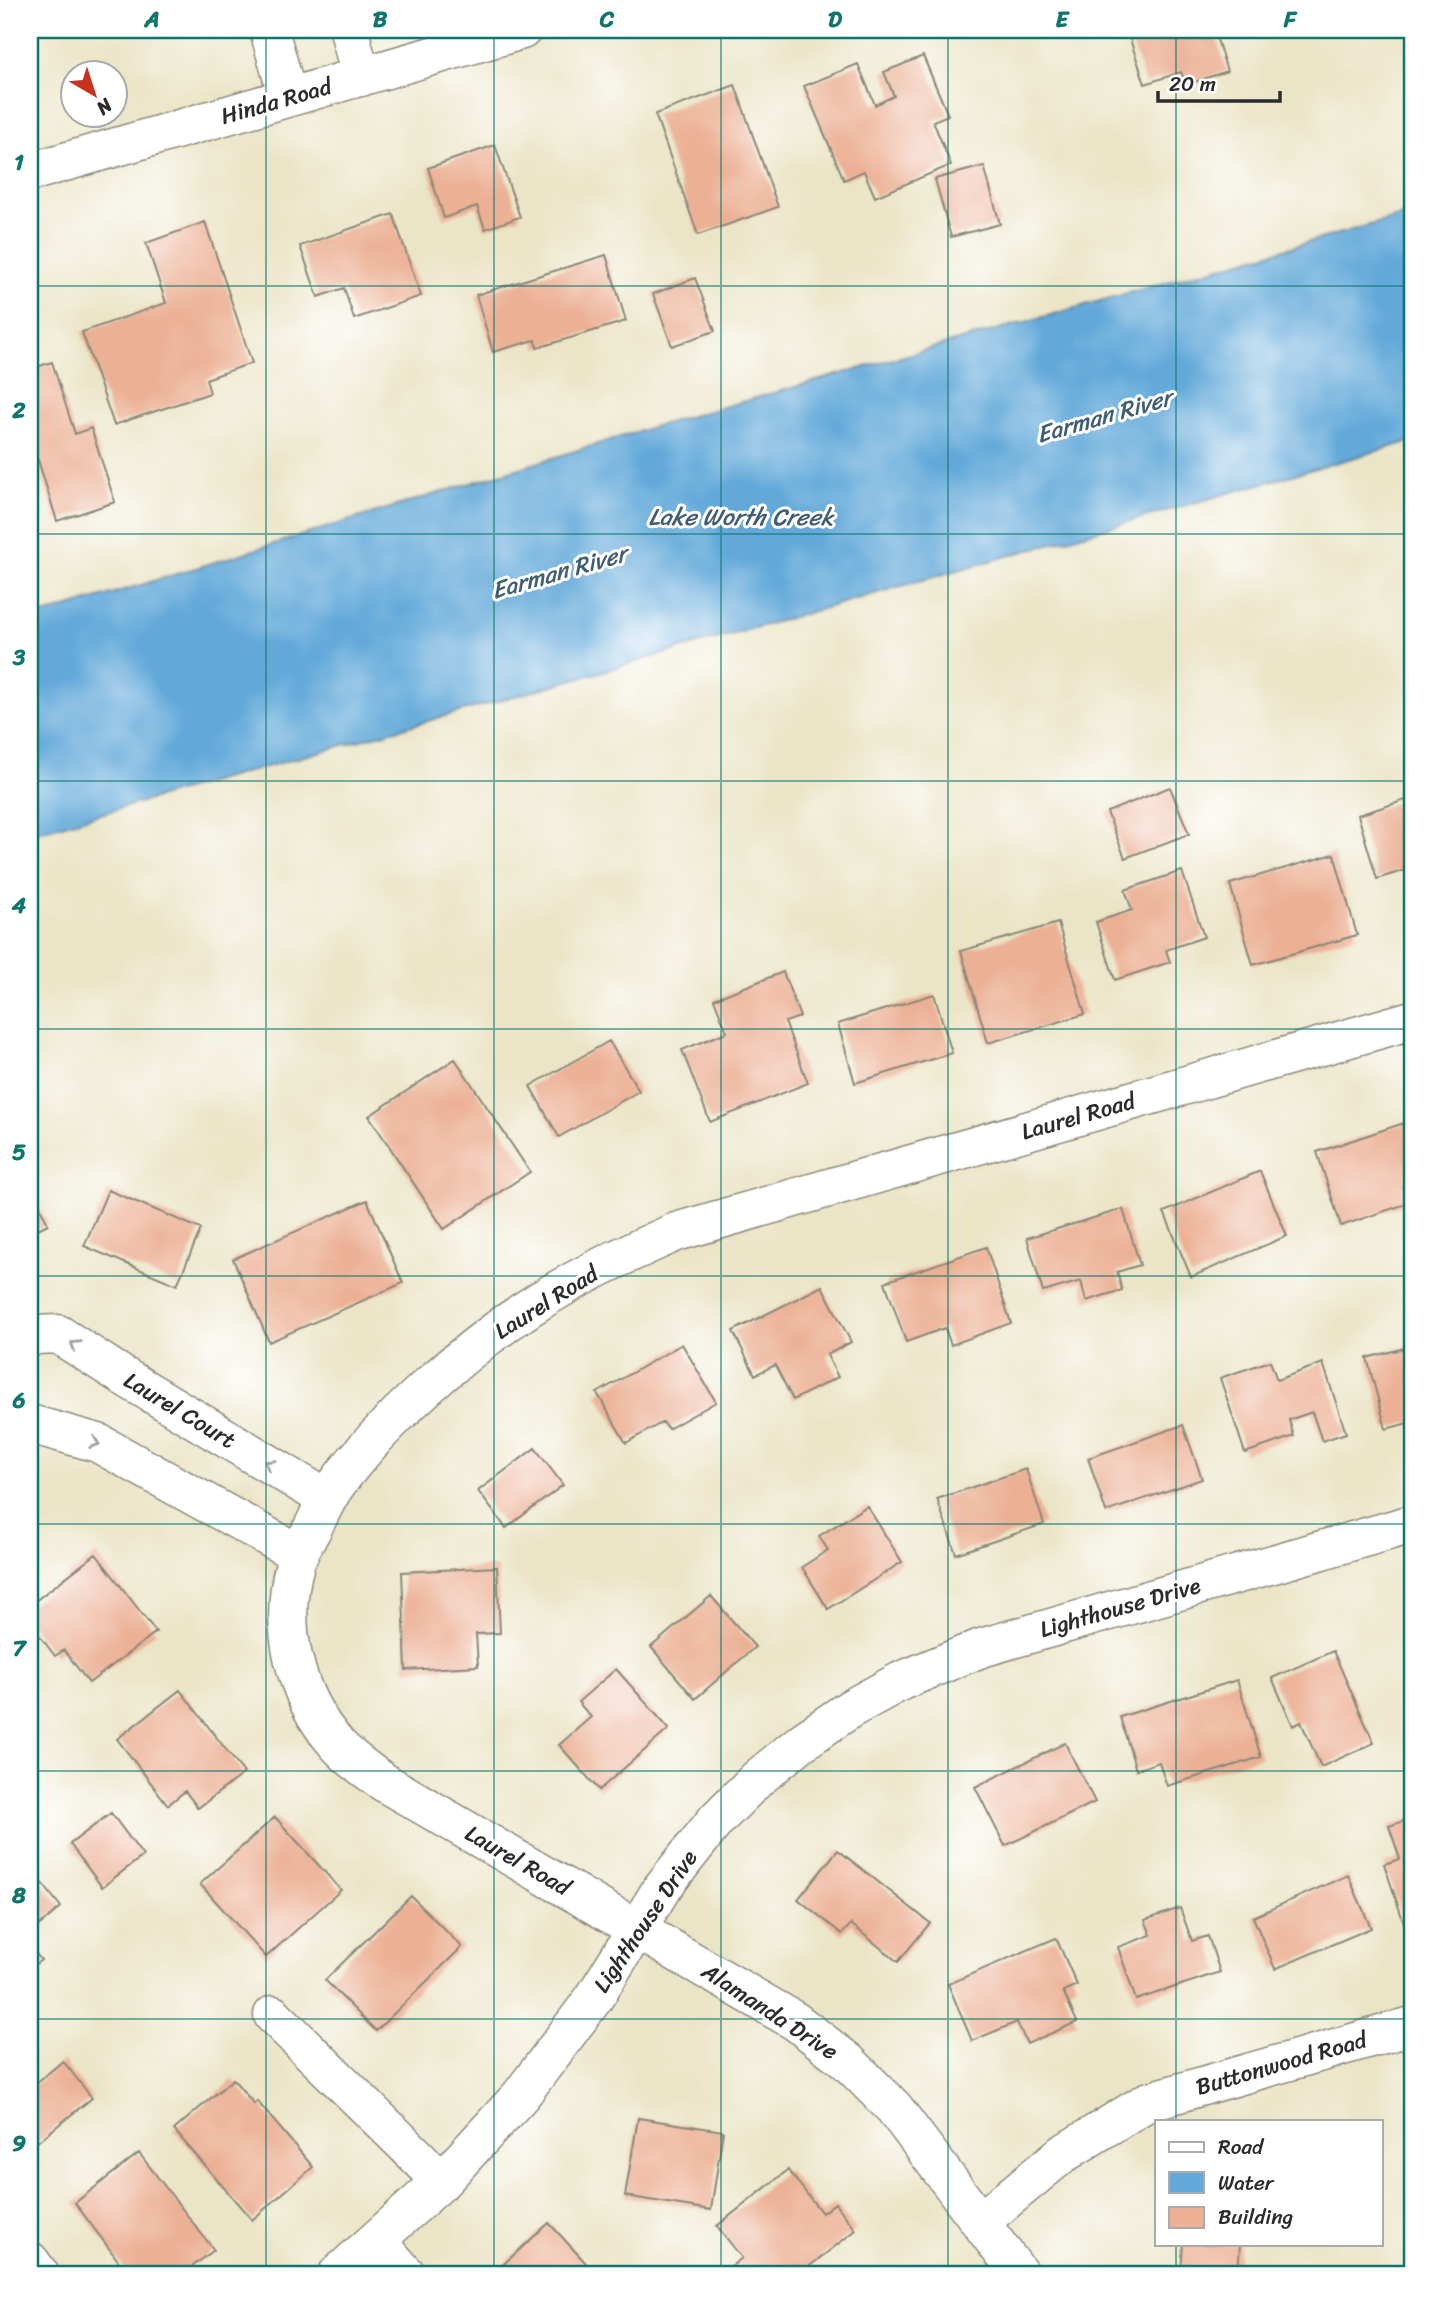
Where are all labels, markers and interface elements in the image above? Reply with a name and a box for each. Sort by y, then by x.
text: A [143,0,160,40]
text: B [373,0,388,40]
text: C [599,0,615,40]
text: D [828,0,843,40]
text: E [1056,0,1071,40]
text: F [1283,0,1298,40]
north arrow [60,60,130,130]
scale bar [1158,60,1281,104]
text: 20 m [1169,65,1216,103]
street label: Hinda Road [216,66,338,137]
text: N [88,89,121,124]
text: 1 [14,142,24,183]
water label: Earman River [1031,375,1181,455]
text: 2 [11,390,26,431]
water label: Lake Worth Creek [648,496,835,538]
water label: Earman River [486,531,636,611]
text: 3 [12,637,26,678]
text: 4 [11,885,27,926]
street label: Laurel Road [1016,1080,1142,1152]
text: 5 [12,1132,26,1173]
street label: Laurel Road [486,1253,608,1351]
one-way arrow [70,1340,83,1353]
street label: Laurel Court [115,1361,244,1460]
text: 6 [11,1380,26,1421]
one-way arrow [88,1435,100,1449]
one-way arrow [263,1459,276,1472]
street label: Lighthouse Drive [1035,1565,1205,1650]
text: 7 [12,1628,27,1669]
street label: Laurel Road [457,1813,580,1908]
street label: Lighthouse Drive [582,1841,709,2001]
text: 8 [11,1875,26,1916]
street label: Alamanda Drive [692,1951,847,2071]
street label: Buttonwood Road [1191,2019,1373,2107]
legend [1155,2120,1382,2246]
text: 9 [12,2123,26,2164]
text: Road [1218,2128,1265,2166]
text: Water [1218,2164,1275,2202]
text: Building [1218,2198,1294,2236]

